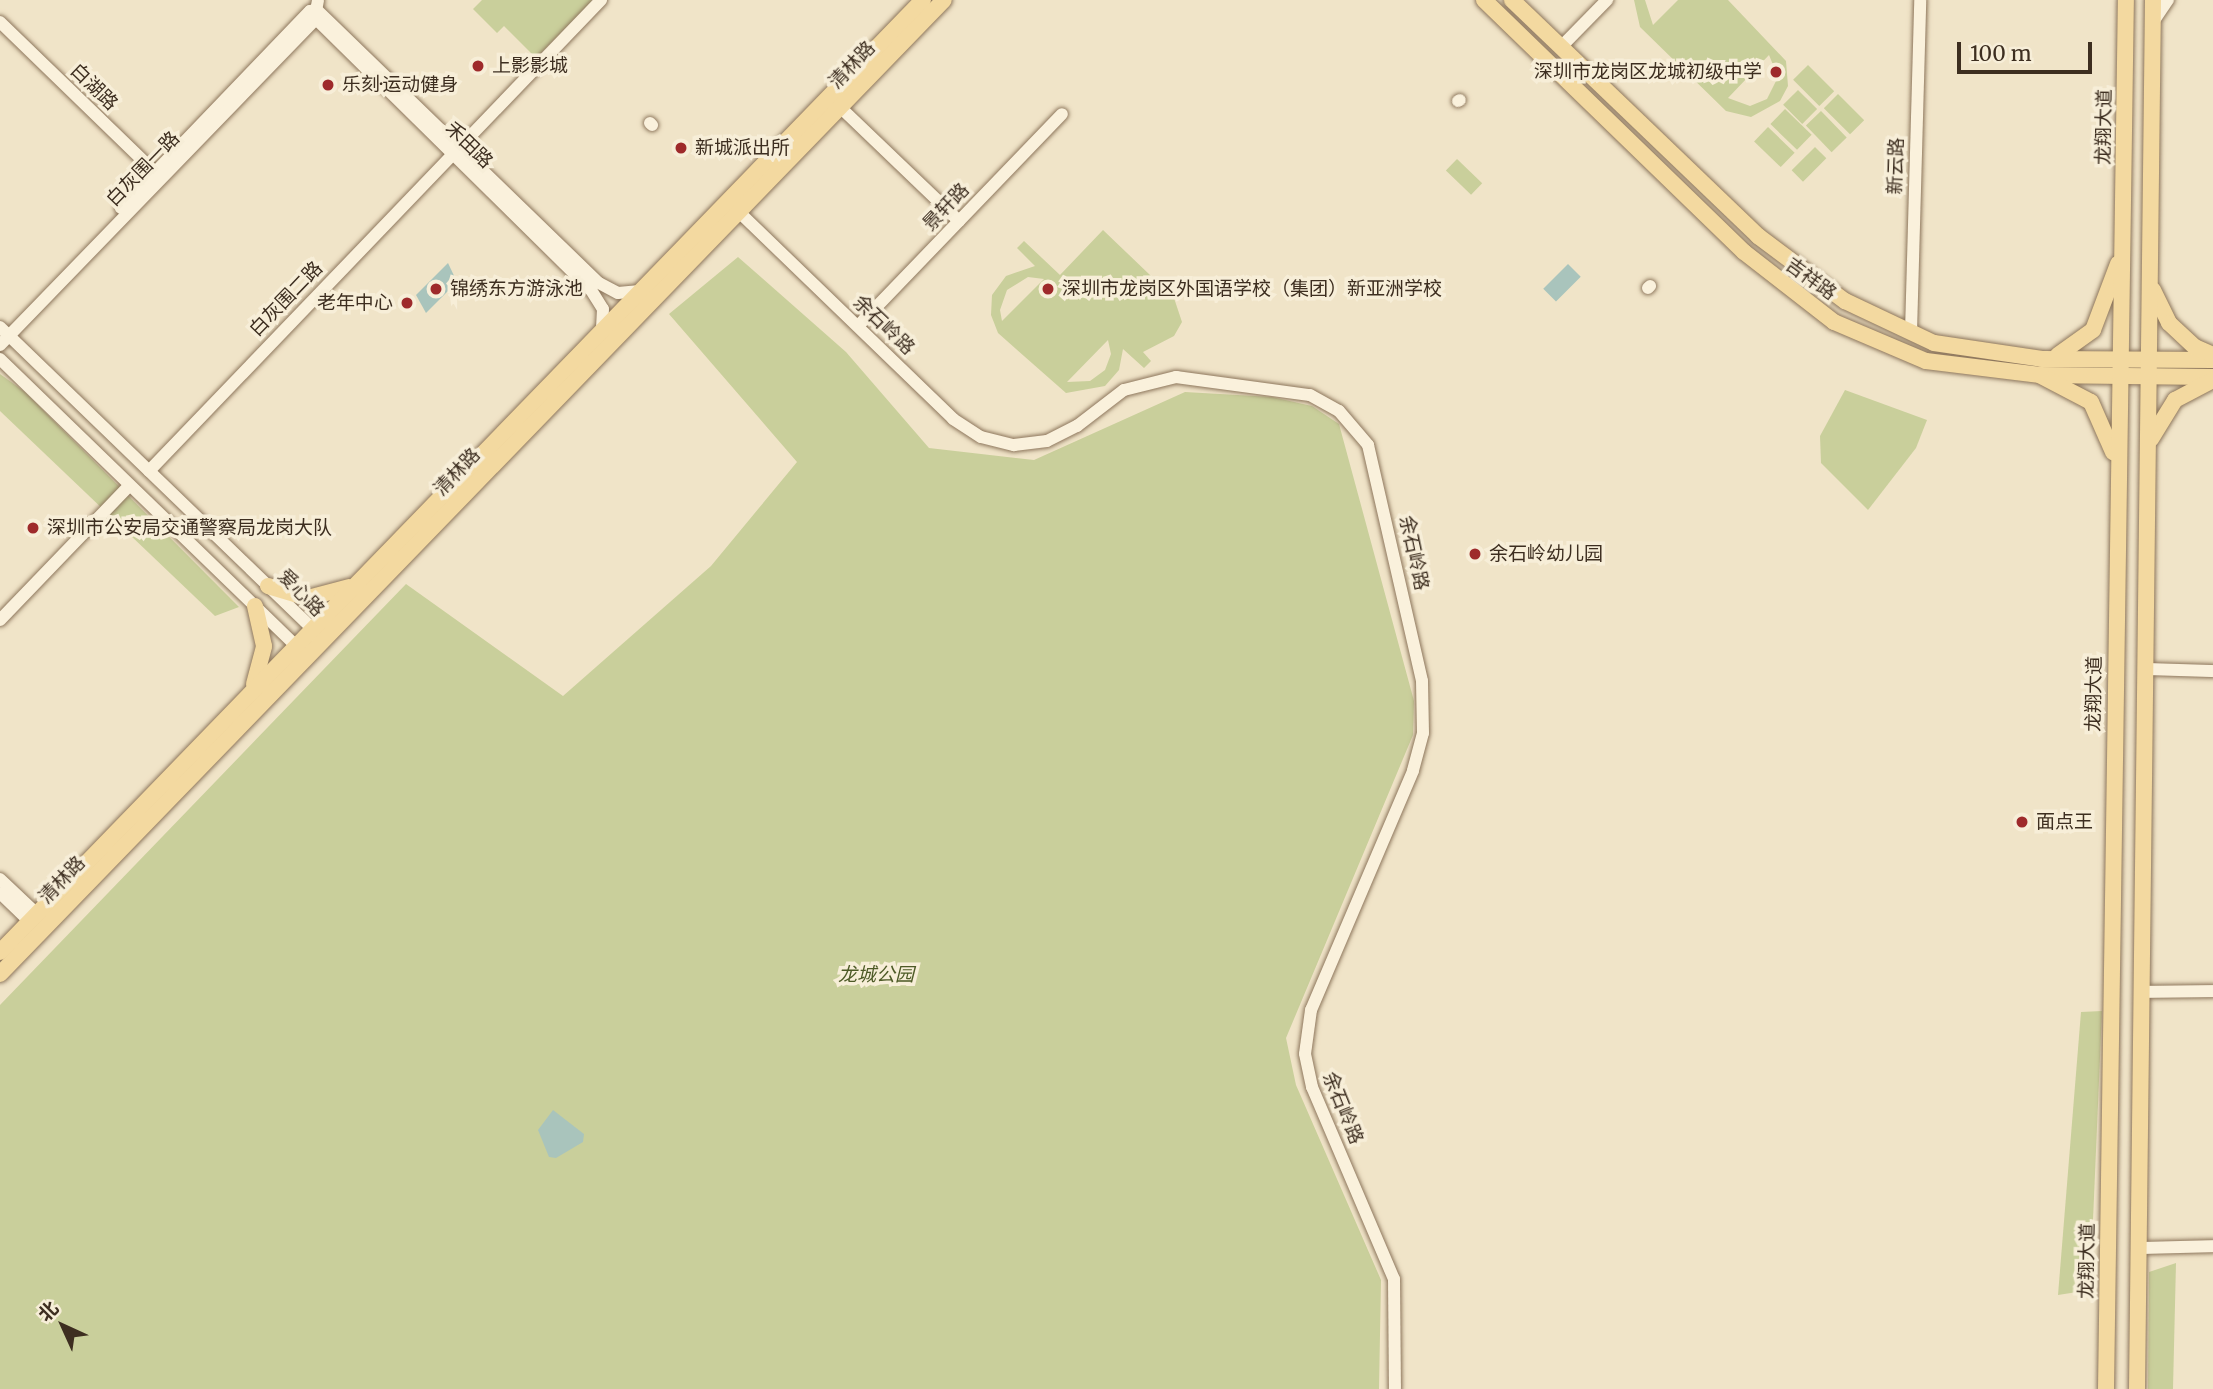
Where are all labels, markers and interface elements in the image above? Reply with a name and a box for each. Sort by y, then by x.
scale bar [1961,28,2096,72]
street label: 清林路 [824,37,880,93]
text: 100 m [1970,40,2032,67]
place label: 上影影城 [492,55,568,77]
marker: 上影影城 [470,58,486,74]
street label: 白湖路 [66,59,122,115]
place label: 深圳市龙岗区龙城初级中学 [1534,61,1762,83]
marker: 深圳市龙岗区龙城初级中学 [1768,64,1784,80]
place label: 乐刻·运动健身 [342,74,458,96]
marker: 乐刻·运动健身 [320,77,336,93]
street label: 龙翔大道 [2092,89,2116,165]
street label: 禾田路 [441,117,497,173]
street label: 白灰围一路 [102,127,184,211]
place label: 新城派出所 [695,137,790,159]
street label: 新云路 [1884,137,1908,195]
marker: 新城派出所 [673,140,689,156]
street label: 景轩路 [918,179,974,235]
street label: 吉祥路 [1781,253,1841,305]
street label: 白灰围二路 [245,257,327,341]
place label: 锦绣东方游泳池 [450,278,583,300]
place label: 深圳市龙岗区外国语学校（集团）新亚洲学校 [1062,278,1442,300]
marker: 锦绣东方游泳池 [428,281,444,297]
marker: 深圳市龙岗区外国语学校（集团）新亚洲学校 [1040,281,1056,297]
street label: 余石岭路 [849,290,919,360]
place label: 老年中心 [317,292,393,314]
marker: 老年中心 [399,295,415,311]
street label: 清林路 [429,444,485,500]
street label: 余石岭路 [1395,513,1433,593]
place label: 深圳市公安局交通警察局龙岗大队 [47,517,332,539]
marker: 深圳市公安局交通警察局龙岗大队 [25,520,41,536]
place label: 余石岭幼儿园 [1489,543,1603,565]
marker: 余石岭幼儿园 [1467,546,1483,562]
street label: 爱心路 [273,565,329,621]
street label: 龙翔大道 [2082,656,2106,732]
place label: 面点王 [2036,811,2093,833]
marker: 面点王 [2014,814,2030,830]
street label: 清林路 [34,852,90,908]
park label: 龙城公园 [838,964,914,986]
street label: 余石岭路 [1318,1068,1368,1148]
street label: 龙翔大道 [2075,1223,2099,1299]
north arrow [28,1291,98,1361]
text: 北 [33,1296,63,1326]

